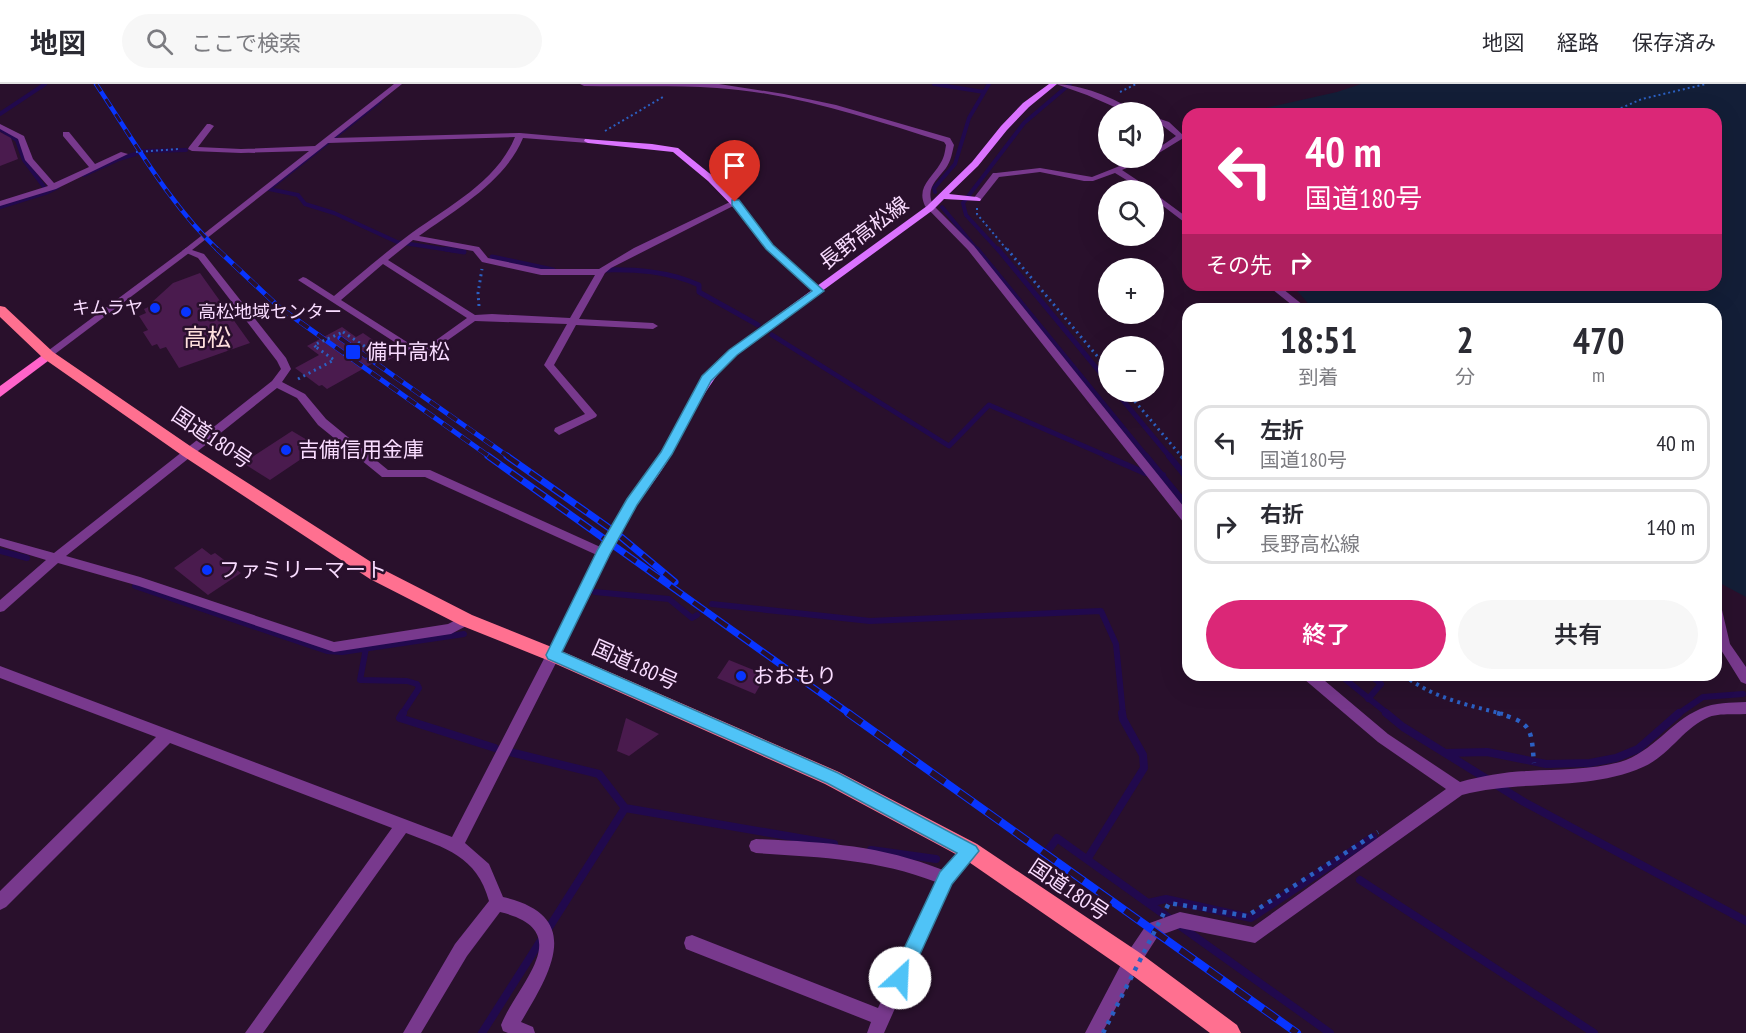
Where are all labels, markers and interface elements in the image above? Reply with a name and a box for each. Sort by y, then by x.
search box [122,14,542,68]
text: 地図 [30,24,86,61]
icon: search [143,25,176,58]
text: ここで検索 [191,29,301,57]
text: 地図 [1482,29,1524,56]
text: 経路 [1557,29,1599,56]
text: 保存済み [1632,29,1716,56]
map controls [1098,102,1164,402]
button: sound [1098,102,1164,168]
text: 40 m [1305,124,1382,179]
icon: left [1206,132,1284,210]
pin [709,140,760,202]
icon: arrive [718,149,751,182]
button: search [1098,180,1164,246]
text: 国道180号 [1305,181,1422,215]
street label: 長野高松線 [814,190,914,275]
icon: right [1284,246,1317,279]
text: その先 [1206,251,1272,279]
button: + [1098,258,1164,324]
place label: キムラヤ [72,296,143,319]
place label: 高松地域センター [198,300,342,323]
marker: キムラヤ [148,301,162,315]
marker: 高松地域センター [179,305,193,319]
text: 18:51 [1280,316,1358,363]
text: 2 [1457,316,1474,363]
text: 470 [1573,317,1624,364]
district label: 高松 [183,322,231,353]
button: − [1098,336,1164,402]
place label: 備中高松 [366,338,450,365]
marker: 備中高松 [344,343,362,361]
text: m [1592,362,1605,388]
text: 到着 [1299,364,1339,390]
text: 分 [1455,364,1475,390]
street label: 国道180号 [167,401,258,474]
text: 左折 [1260,416,1304,444]
icon: left [1209,426,1242,459]
text: 40 m [1656,429,1695,457]
place label: 吉備信用金庫 [298,436,424,463]
marker: 吉備信用金庫 [279,443,293,457]
text: 国道180号 [1260,447,1347,473]
text: 右折 [1260,500,1304,528]
icon: right [1209,510,1242,543]
text: 140 m [1646,513,1695,541]
text: 長野高松線 [1260,531,1360,557]
place label: ファミリーマート [219,556,387,583]
marker: ファミリーマート [200,563,214,577]
button: 終了 [1206,600,1446,669]
button: 共有 [1458,600,1698,669]
street label: 国道180号 [588,634,682,695]
place label: おおもり [753,662,837,689]
marker: おおもり [734,669,748,683]
street label: 国道180号 [1024,853,1115,926]
position arrow [868,946,932,1010]

